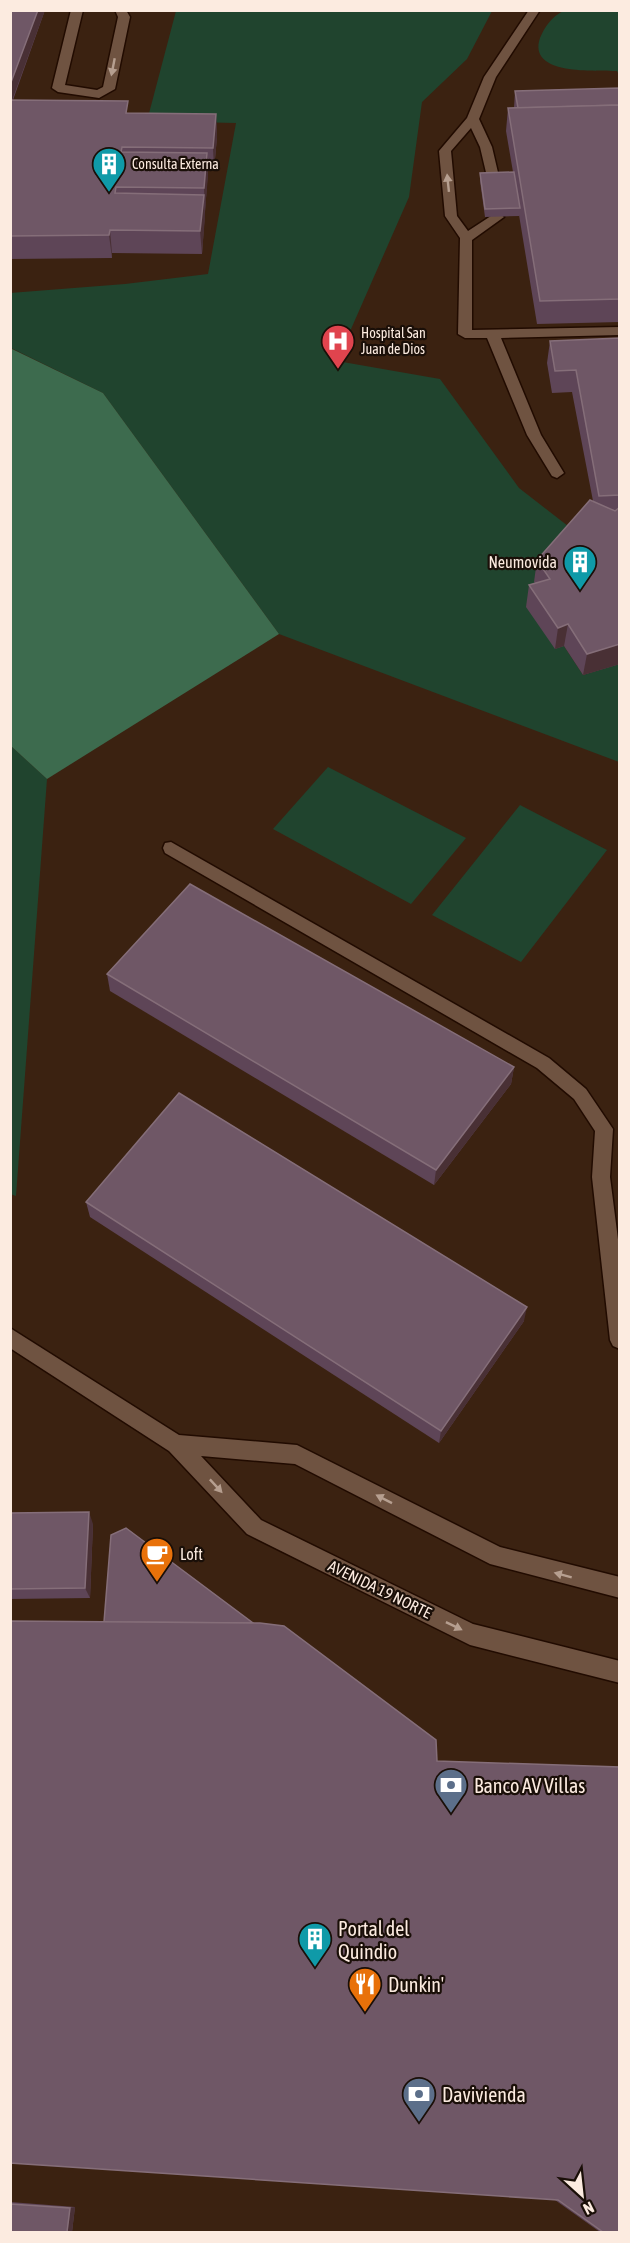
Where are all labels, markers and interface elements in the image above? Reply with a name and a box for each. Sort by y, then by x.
one-way arrow [108,58,117,77]
building icon: Consulta Externa [91,146,127,193]
place label: Consulta Externa [132,156,219,172]
one-way arrow [443,174,453,193]
hospital icon: Hospital San Juan de Dios [320,323,356,370]
place label: Hospital San Juan de Dios [361,325,426,357]
building icon: Neumovida [562,544,598,591]
place label: Neumovida [488,553,557,571]
one-way arrow [209,1479,223,1494]
one-way arrow [375,1494,392,1504]
cafe icon: Loft [139,1536,175,1583]
place label: Loft [180,1545,203,1563]
street label: AVENIDA 19 NORTE [325,1556,435,1622]
one-way arrow [553,1569,572,1579]
one-way arrow [446,1621,463,1631]
bank icon: Banco AV Villas [433,1767,469,1814]
place label: Banco AV Villas [474,1774,585,1797]
place label: Portal del Quindio [338,1917,410,1963]
building icon: Portal del Quindio [297,1921,333,1968]
restaurant icon: Dunkin' [347,1966,383,2013]
place label: Dunkin' [388,1973,444,1996]
bank icon: Davivienda [401,2076,437,2123]
place label: Davivienda [442,2083,526,2106]
north arrow [552,2165,612,2225]
text: N [581,2198,597,2219]

